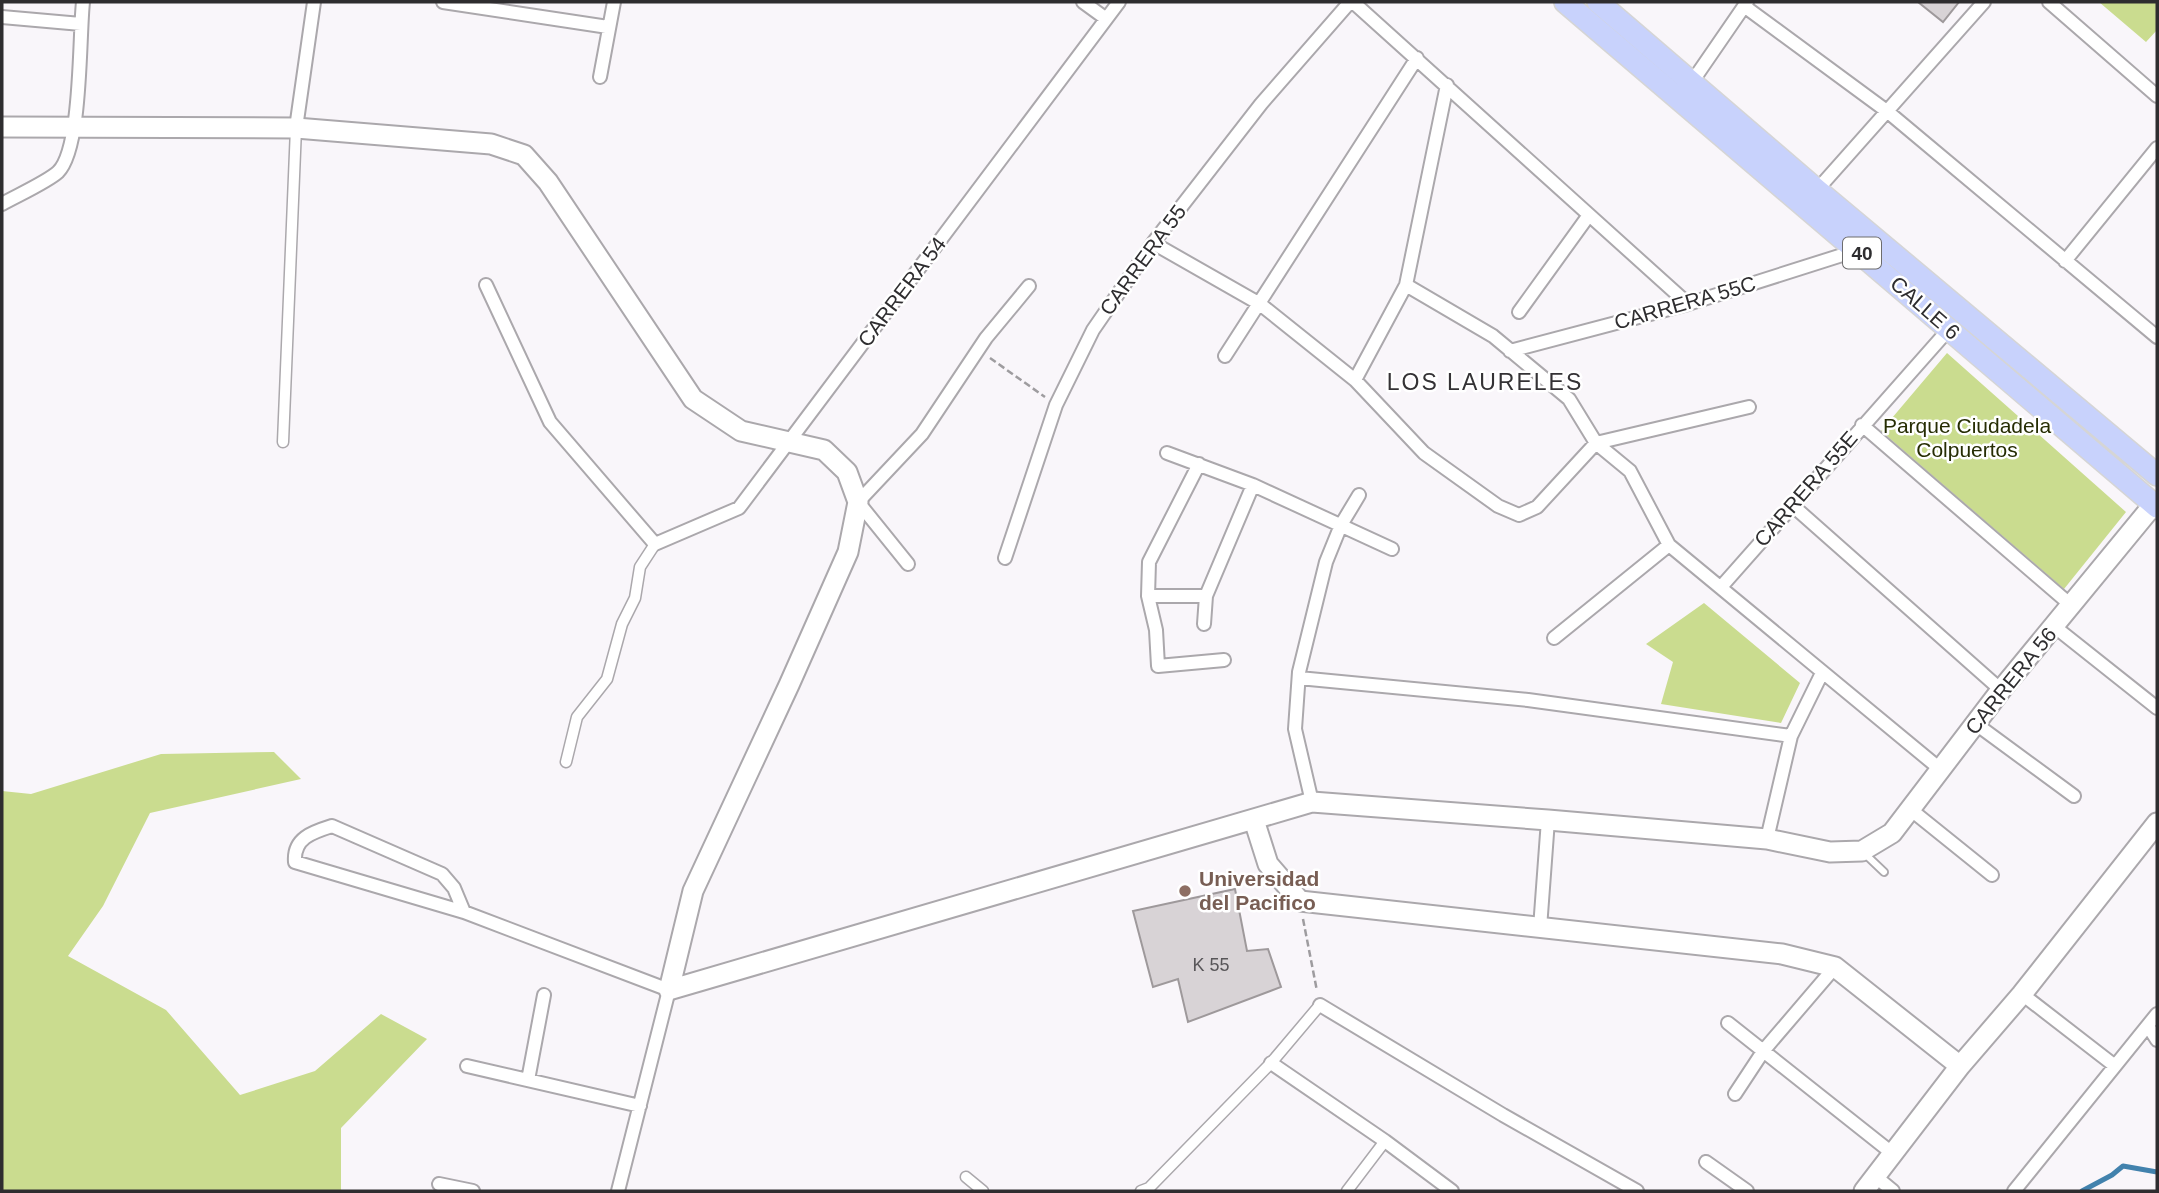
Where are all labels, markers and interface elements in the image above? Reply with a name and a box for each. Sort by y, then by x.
street label: CARRERA 55 [1095,200,1190,319]
street label: CARRERA 54 [853,232,950,351]
road number: 40 [1843,238,1881,268]
street label: CARRERA 55C [1612,271,1758,334]
street label: CALLE 6 [1886,271,1965,344]
district label: LOS LAURELES [1387,369,1583,395]
park label: Parque Ciudadela Colpuertos [1883,414,2051,461]
street label: CARRERA 55E [1749,427,1862,551]
street label: CARRERA 56 [1961,623,2061,739]
place label: Universidad del Pacifico [1199,867,1319,914]
marker: Universidad del Pacifico [1177,883,1193,899]
house number: K 55 [1192,955,1230,975]

